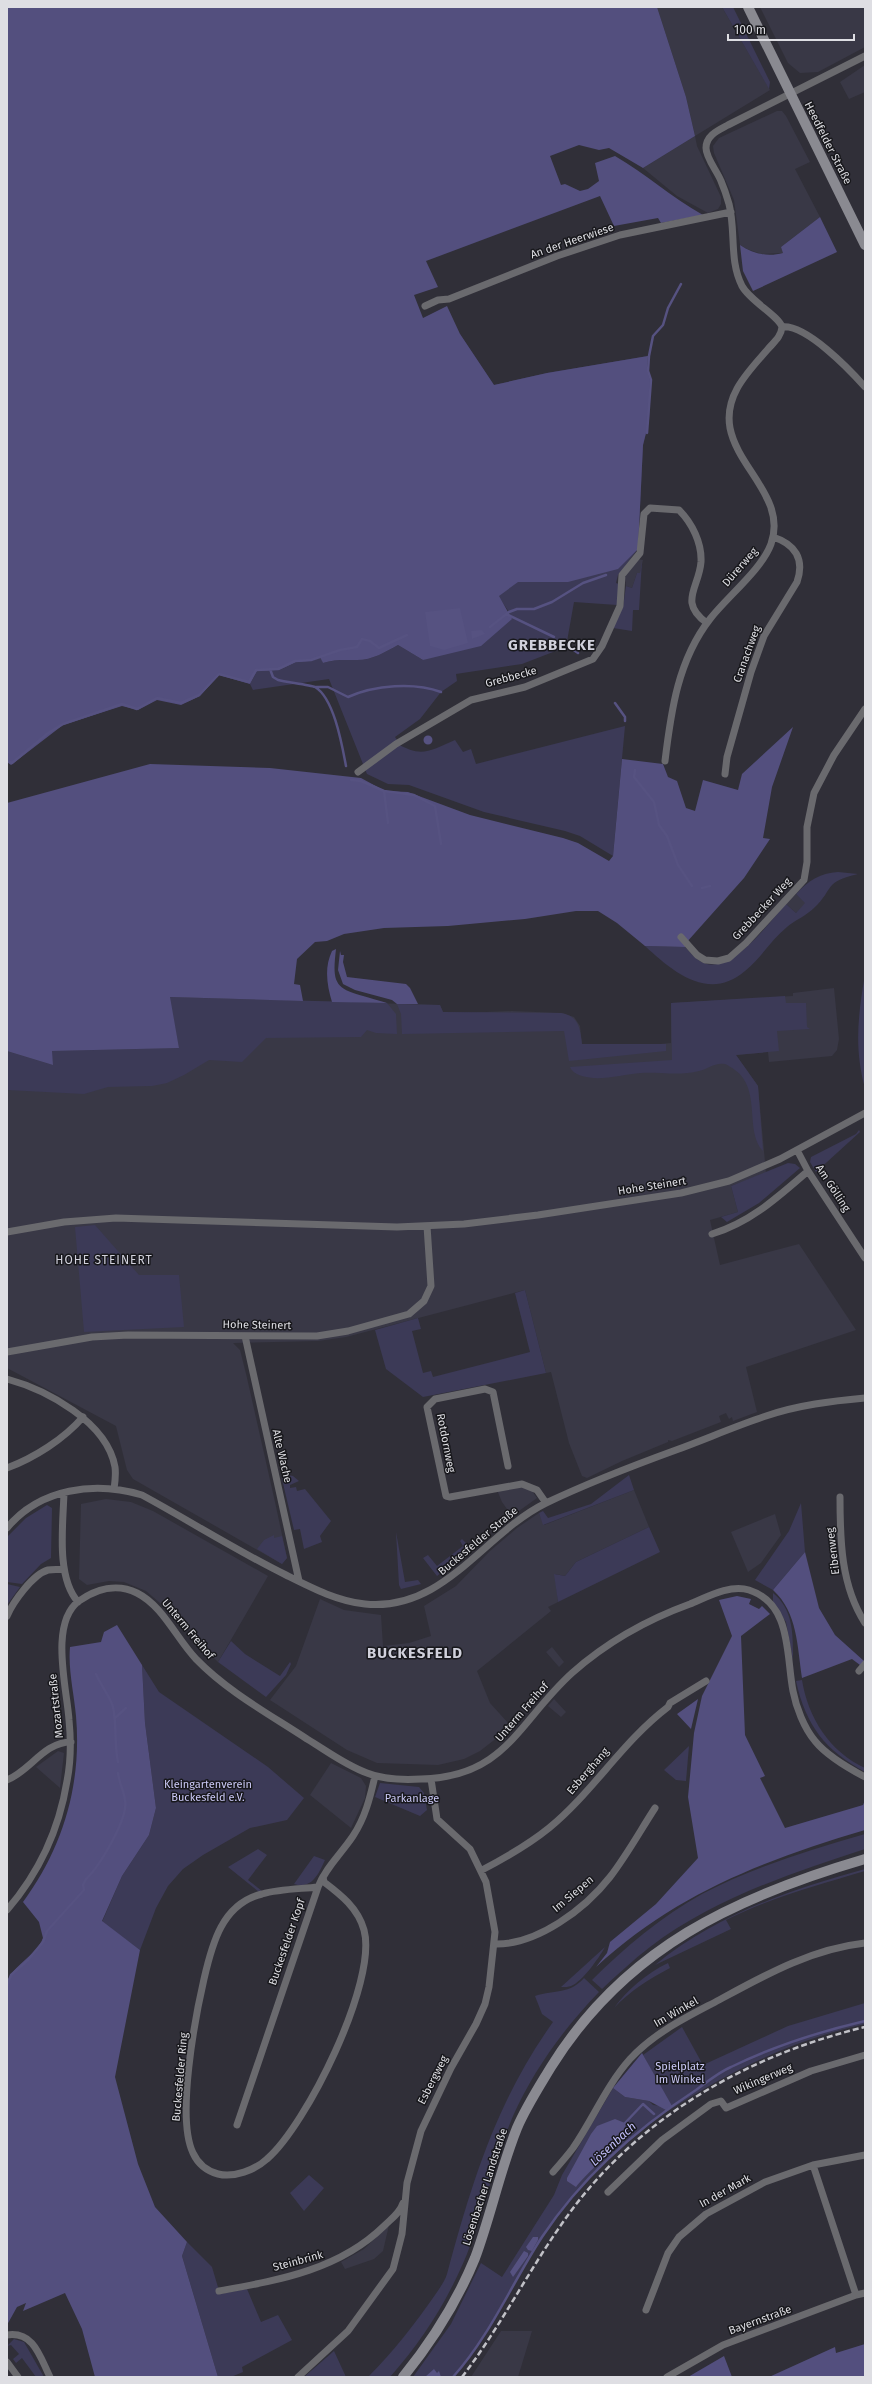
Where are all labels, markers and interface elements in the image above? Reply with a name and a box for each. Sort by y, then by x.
scale bar [728,16,854,42]
text: 100 m [734,23,766,37]
street label: Heedfelder Straße [802,100,854,186]
street label: An der Heerwiese [529,221,615,261]
street label: Dürerweg [720,545,761,589]
street label: Cranachweg [731,624,763,684]
district label: GREBBECKE [508,636,596,654]
street label: Grebbecke [484,664,538,690]
street label: Grebbecker Weg [730,875,794,943]
street label: Am Gölling [813,1162,853,1214]
street label: Hohe Steinert [617,1174,687,1198]
district label: HOHE STEINERT [55,1253,153,1267]
street label: Hohe Steinert [222,1318,292,1332]
street label: Rotdornweg [434,1412,458,1474]
street label: Alte Wache [270,1428,294,1484]
street label: Buckesfelder Straße [436,1504,520,1578]
street label: Eibenweg [824,1526,842,1575]
street label: Unterm Freihof [159,1596,218,1663]
district label: BUCKESFELD [367,1644,463,1662]
street label: Mozartstraße [46,1673,66,1739]
street label: Unterm Freihof [493,1679,552,1744]
street label: Esberghang [564,1745,612,1797]
park label: Kleingartenverein Buckesfeld e.V. [164,1778,252,1804]
park label: Parkanlage [385,1792,439,1805]
street label: Im Siepen [550,1873,596,1915]
street label: Buckesfelder Kopf [266,1896,308,1987]
street label: Im Winkel [652,1994,700,2030]
street label: Buckesfelder Ring [170,2032,190,2122]
street label: Esbergweg [415,2053,451,2107]
park label: Spielplatz Im Winkel [655,2060,705,2086]
street label: Wikingerweg [732,2061,795,2097]
water label: Lösenbach [587,2119,639,2169]
street label: Lösenbacher Landstraße [460,2127,510,2247]
street label: In der Mark [697,2171,753,2210]
street label: Steinbrink [272,2248,325,2274]
street label: Bayernstraße [727,2303,793,2337]

